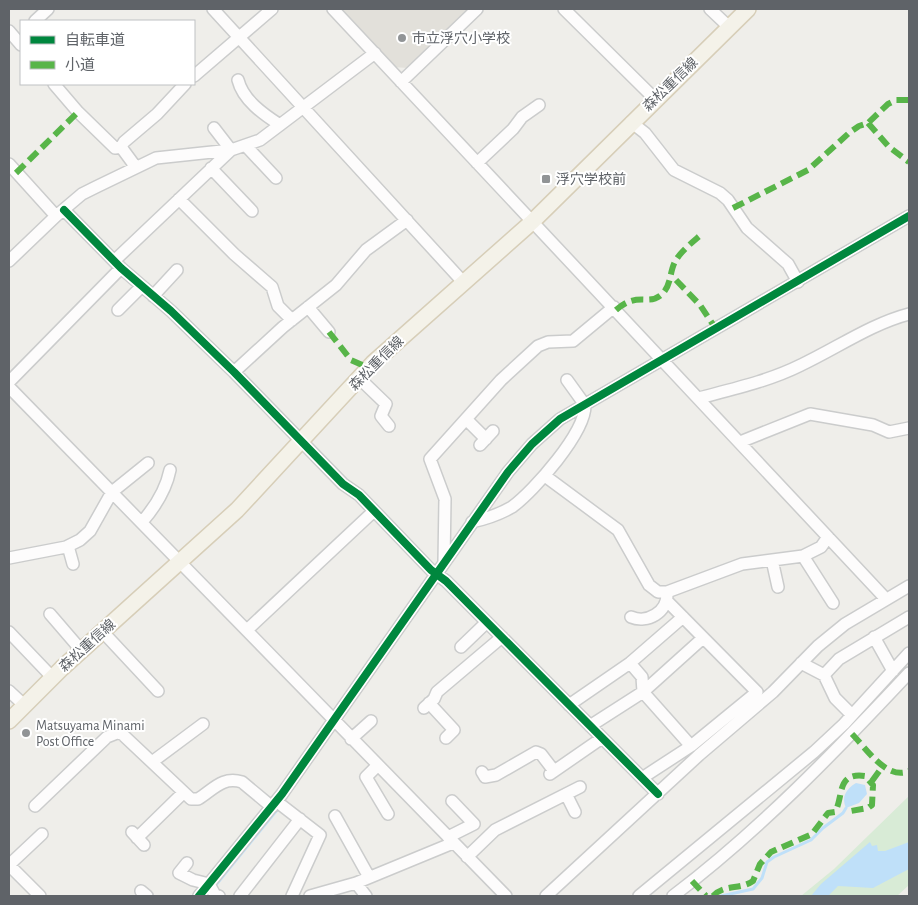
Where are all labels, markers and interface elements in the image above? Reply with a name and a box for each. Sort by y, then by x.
legend [20,20,195,85]
place label: 市立浮穴小学校 [412,31,510,46]
text: 自転車道 [65,32,125,48]
marker: 市立浮穴小学校 [396,32,408,44]
street label: 森松重信線 [640,55,701,114]
text: 小道 [65,57,95,73]
place label: 浮穴学校前 [556,171,626,187]
marker: 浮穴学校前 [540,173,552,185]
street label: 森松重信線 [346,333,406,393]
street label: 森松重信線 [56,616,118,674]
place label: Matsuyama Minami Post Office [36,719,145,749]
marker: Matsuyama Minami Post Office [20,727,32,739]

